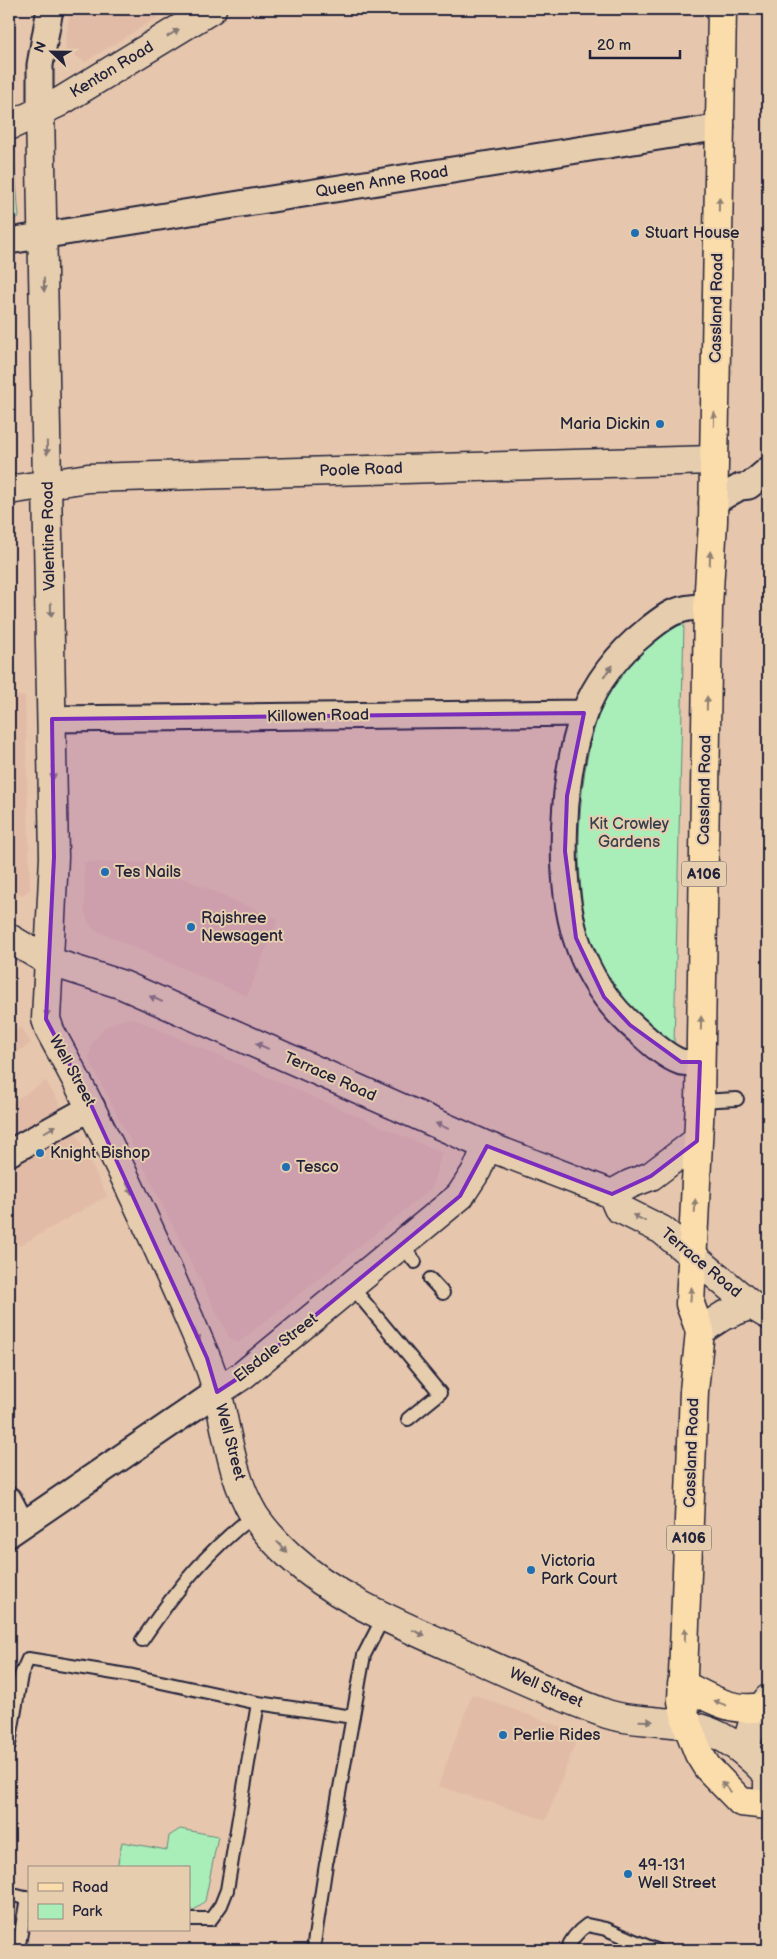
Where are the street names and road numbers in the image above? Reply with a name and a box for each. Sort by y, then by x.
street label: Kenton Road [67,38,157,102]
street label: Queen Anne Road [314,162,450,202]
street label: Cassland Road [707,253,727,363]
street label: Poole Road [319,459,403,481]
street label: Valentine Road [39,481,59,591]
street label: Killowen Road [267,706,369,726]
street label: Cassland Road [695,735,715,845]
road number: A106 [682,862,726,886]
street label: Well Street [45,1032,99,1110]
street label: Terrace Road [281,1048,379,1106]
street label: Terrace Road [657,1224,745,1302]
street label: Elsdale Street [230,1309,322,1387]
street label: Cassland Road [681,1398,703,1508]
street label: Well Street [211,1402,249,1482]
road number: A106 [666,1526,712,1550]
street label: Well Street [506,1664,586,1712]

